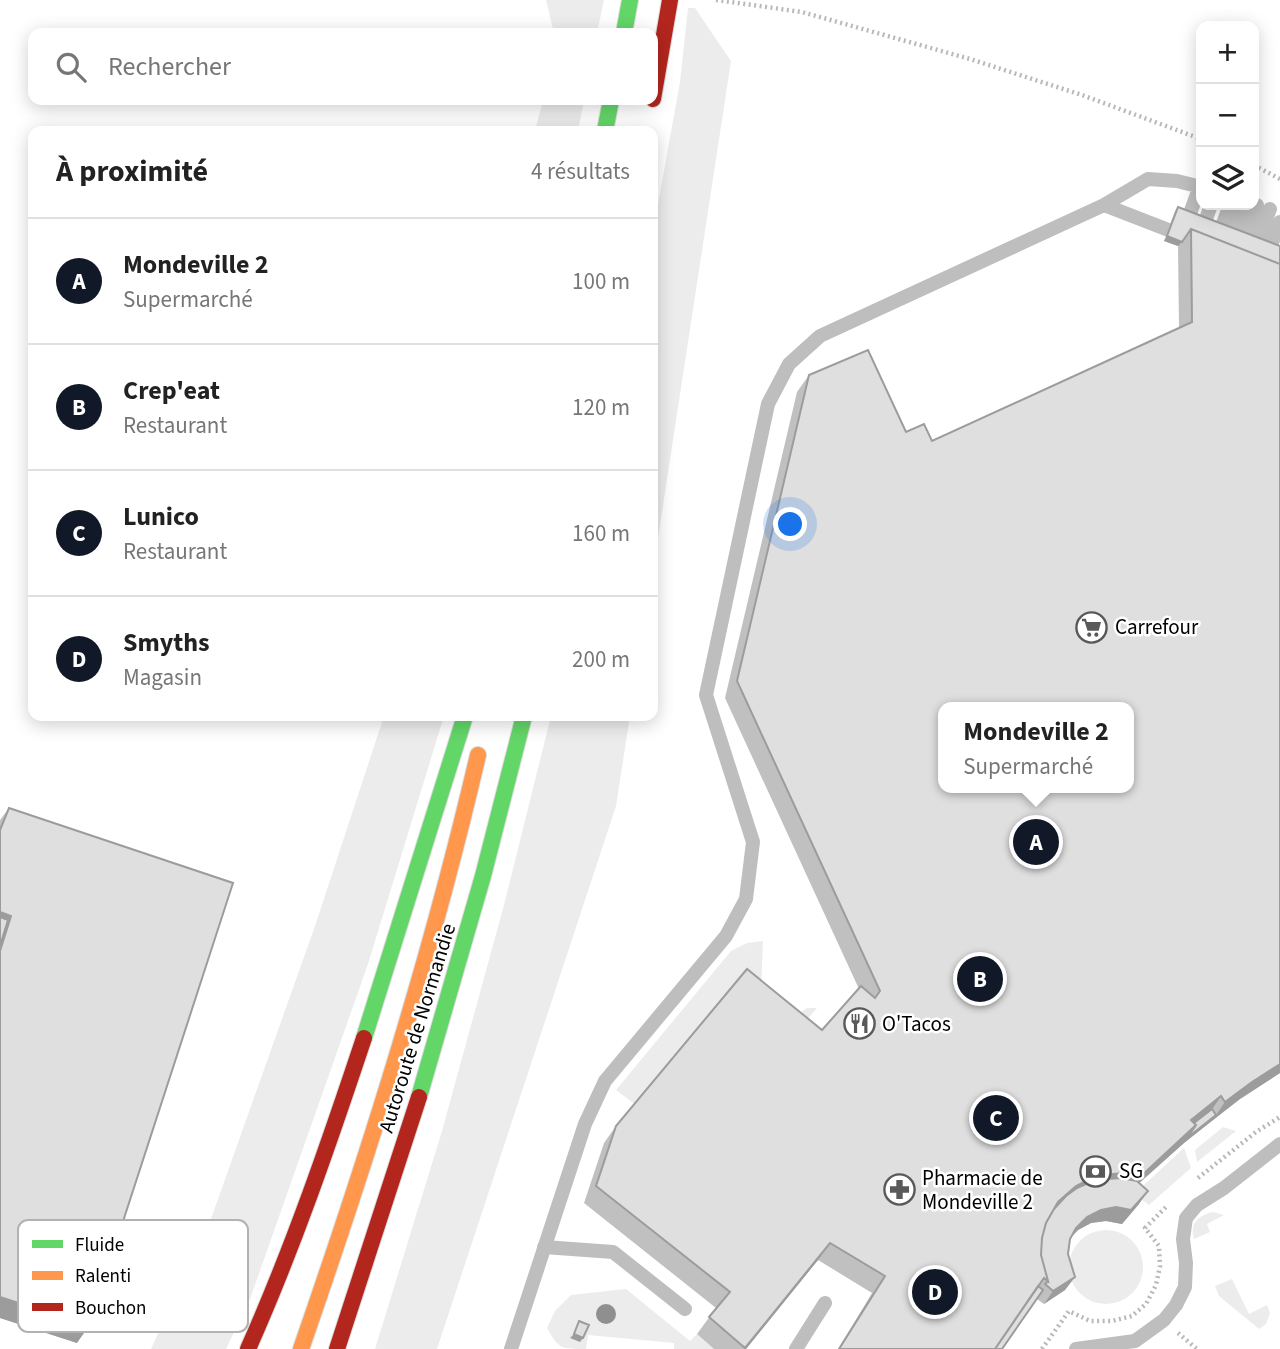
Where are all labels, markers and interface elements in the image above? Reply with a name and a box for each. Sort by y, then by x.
map controls [1196,21,1259,210]
button: + [1196,21,1259,84]
search box [28,28,658,105]
icon: search [52,48,90,86]
text: Rechercher [108,48,231,85]
button: − [1196,84,1259,147]
button: layers [1196,147,1259,210]
text: À proximité [56,150,208,193]
text: 4 résultats [531,155,630,188]
text: Mondeville 2 [123,246,268,283]
text: A [72,265,86,298]
text: 100 m [572,265,630,298]
text: Supermarché [123,283,253,316]
text: Crep'eat [123,372,220,409]
text: B [72,391,86,424]
text: 120 m [572,391,630,424]
text: Restaurant [123,409,227,442]
text: Lunico [123,498,199,535]
your location [773,507,807,541]
text: C [72,517,86,550]
text: 160 m [572,517,630,550]
text: Restaurant [123,535,227,568]
supermarket icon: Carrefour [1075,610,1109,644]
place label: Carrefour [1115,612,1199,642]
text: Smyths [123,624,210,661]
text: D [72,643,86,676]
text: 200 m [572,643,630,676]
text: Magasin [123,661,202,694]
popup [938,702,1134,793]
text: Mondeville 2 [963,713,1109,750]
text: Supermarché [963,750,1093,783]
pin: A [1013,816,1059,868]
street label: Autoroute de Normandie [371,920,463,1136]
pin: B [957,953,1003,1005]
restaurant icon: O'Tacos [842,1007,876,1041]
place label: O'Tacos [882,1009,951,1039]
pin: C [973,1092,1019,1144]
bank icon: SG [1079,1154,1113,1188]
place label: SG [1119,1156,1143,1186]
place label: Pharmacie de Mondeville 2 [922,1163,1043,1217]
pharmacy icon: Pharmacie de Mondeville 2 [882,1173,916,1207]
legend [18,1220,248,1332]
text: Fluide [75,1232,124,1259]
text: Ralenti [75,1263,131,1290]
pin: D [912,1266,958,1318]
text: Bouchon [75,1295,147,1322]

